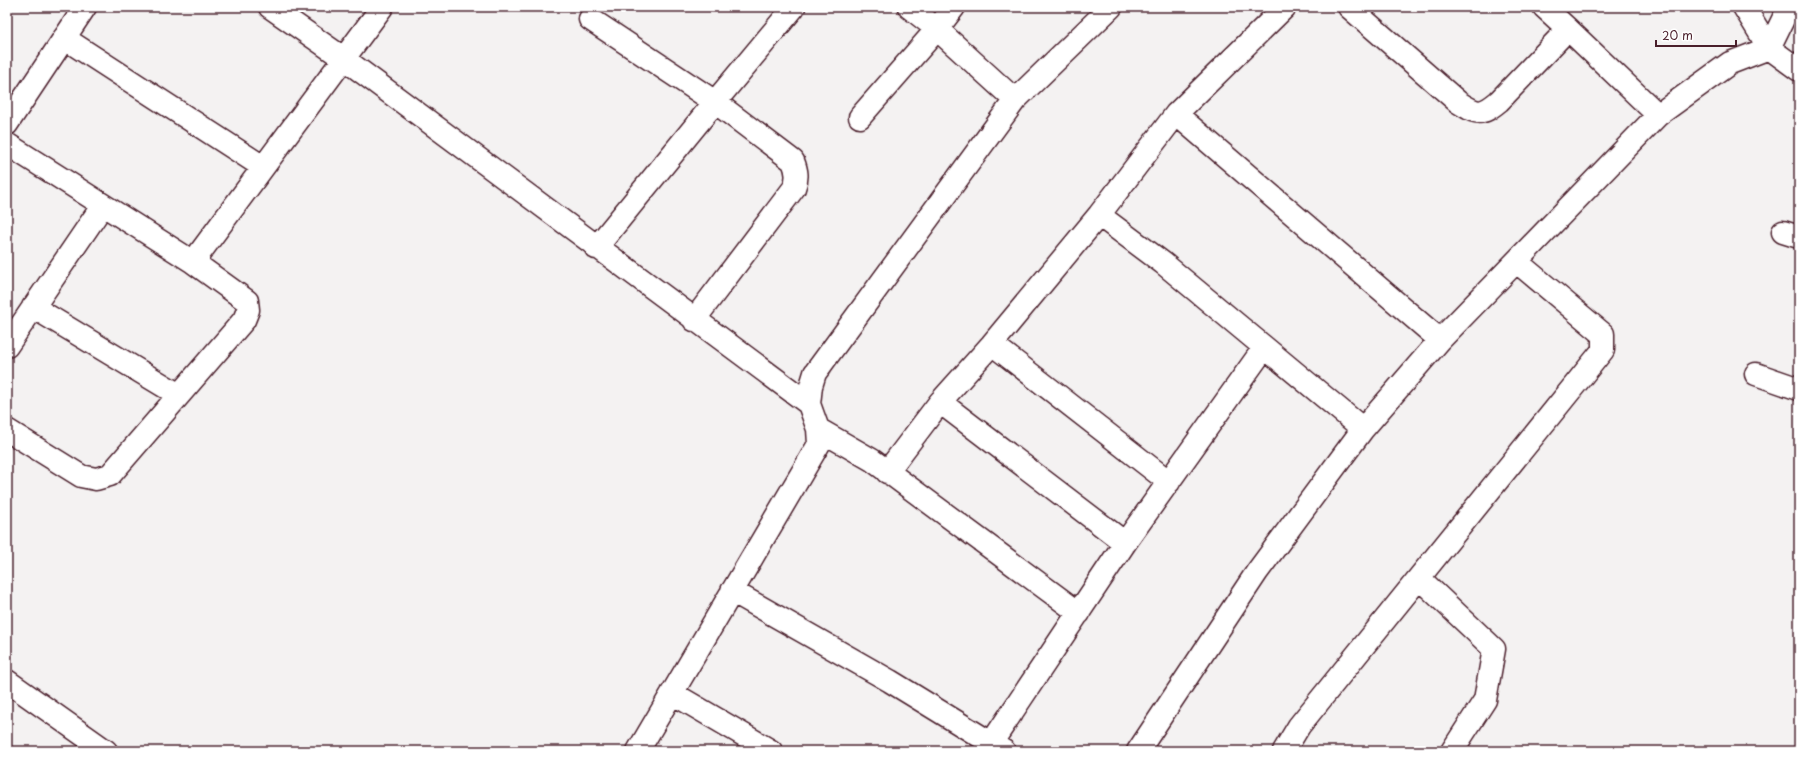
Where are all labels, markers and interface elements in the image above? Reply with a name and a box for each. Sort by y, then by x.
scale bar [1656,22,1736,48]
text: 20 m [1662,26,1693,44]

